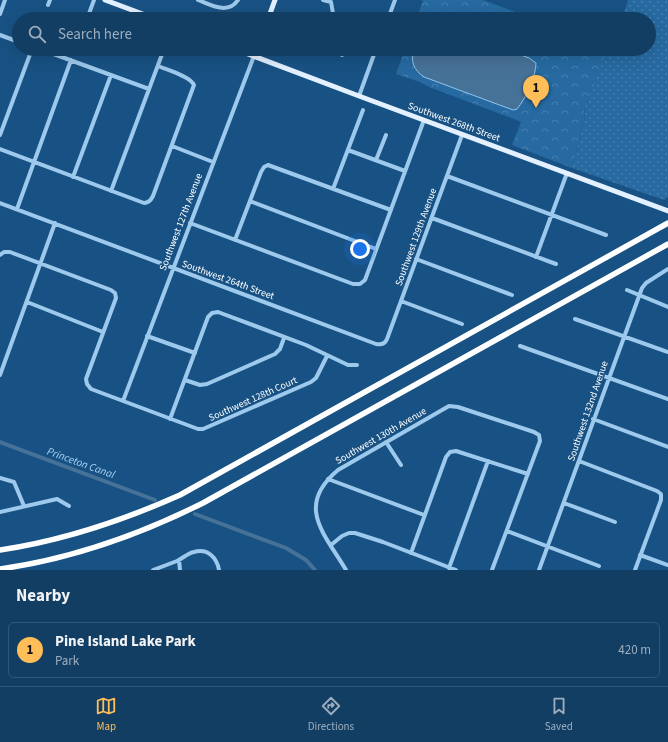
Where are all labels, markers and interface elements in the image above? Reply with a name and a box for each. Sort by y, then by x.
search box [12,12,656,56]
icon: search [26,23,48,45]
text: Search here [58,24,132,45]
pin: 1 [523,75,549,108]
street label: Southwest 268th Street [406,99,503,145]
street label: Southwest 127th Avenue [156,171,206,273]
street label: Southwest 129th Avenue [392,186,440,288]
your location [350,239,370,259]
street label: Southwest 264th Street [180,257,277,303]
street label: Southwest 132nd Avenue [564,359,612,463]
street label: Southwest 128th Court [206,373,300,425]
street label: Southwest 130th Avenue [333,404,429,468]
water label: Princeton Canal [45,444,117,482]
text: Nearby [16,584,70,608]
text: Pine Island Lake Park [55,631,196,652]
text: 1 [27,641,33,659]
text: 420 m [618,641,651,659]
text: Park [55,652,79,670]
tab: Map [95,695,117,734]
tab: Directions [308,695,354,734]
tab: Saved [545,695,573,734]

